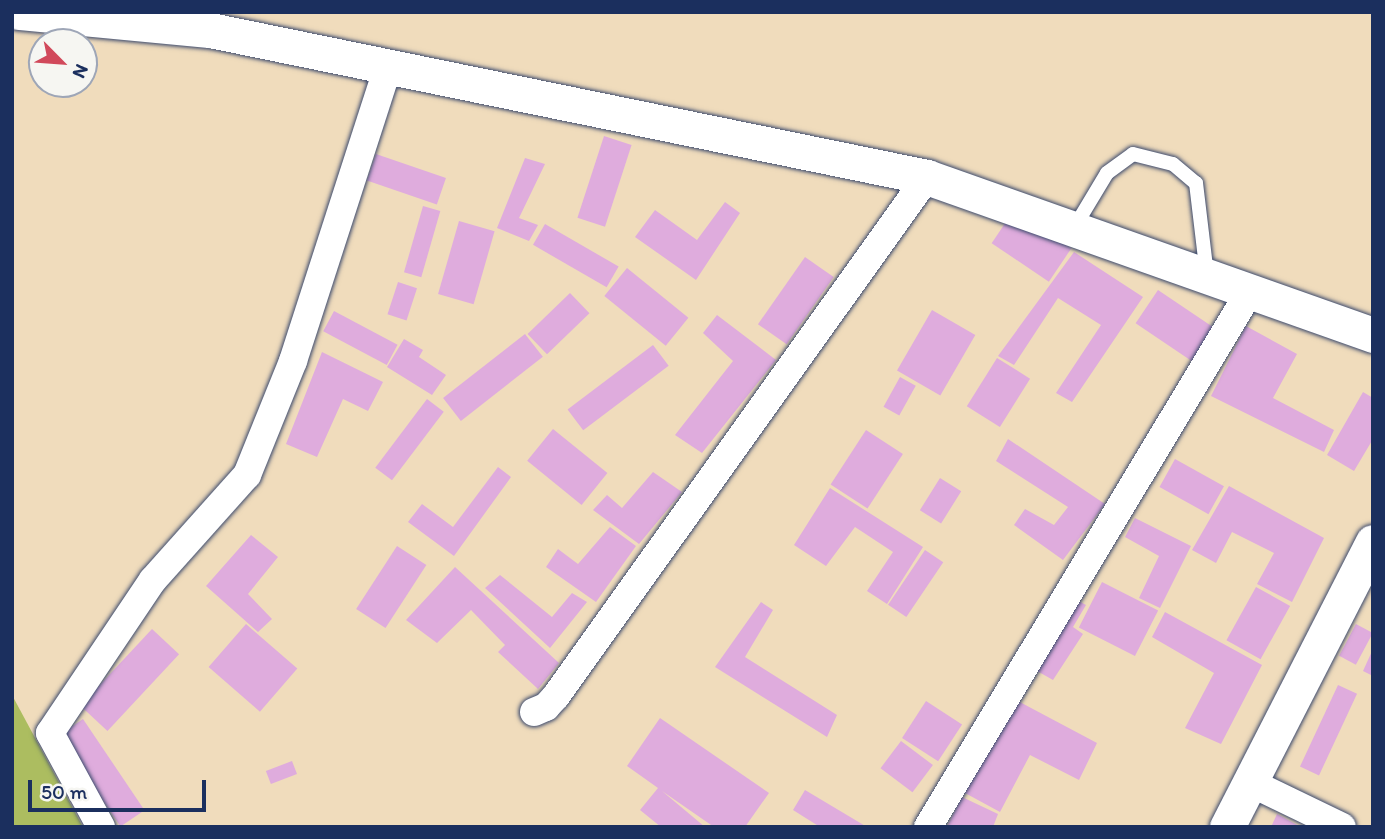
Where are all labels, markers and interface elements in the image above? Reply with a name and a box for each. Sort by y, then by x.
north arrow [28,28,98,98]
text: N [68,61,94,82]
scale bar [32,766,210,810]
text: 50 m [41,779,87,804]

